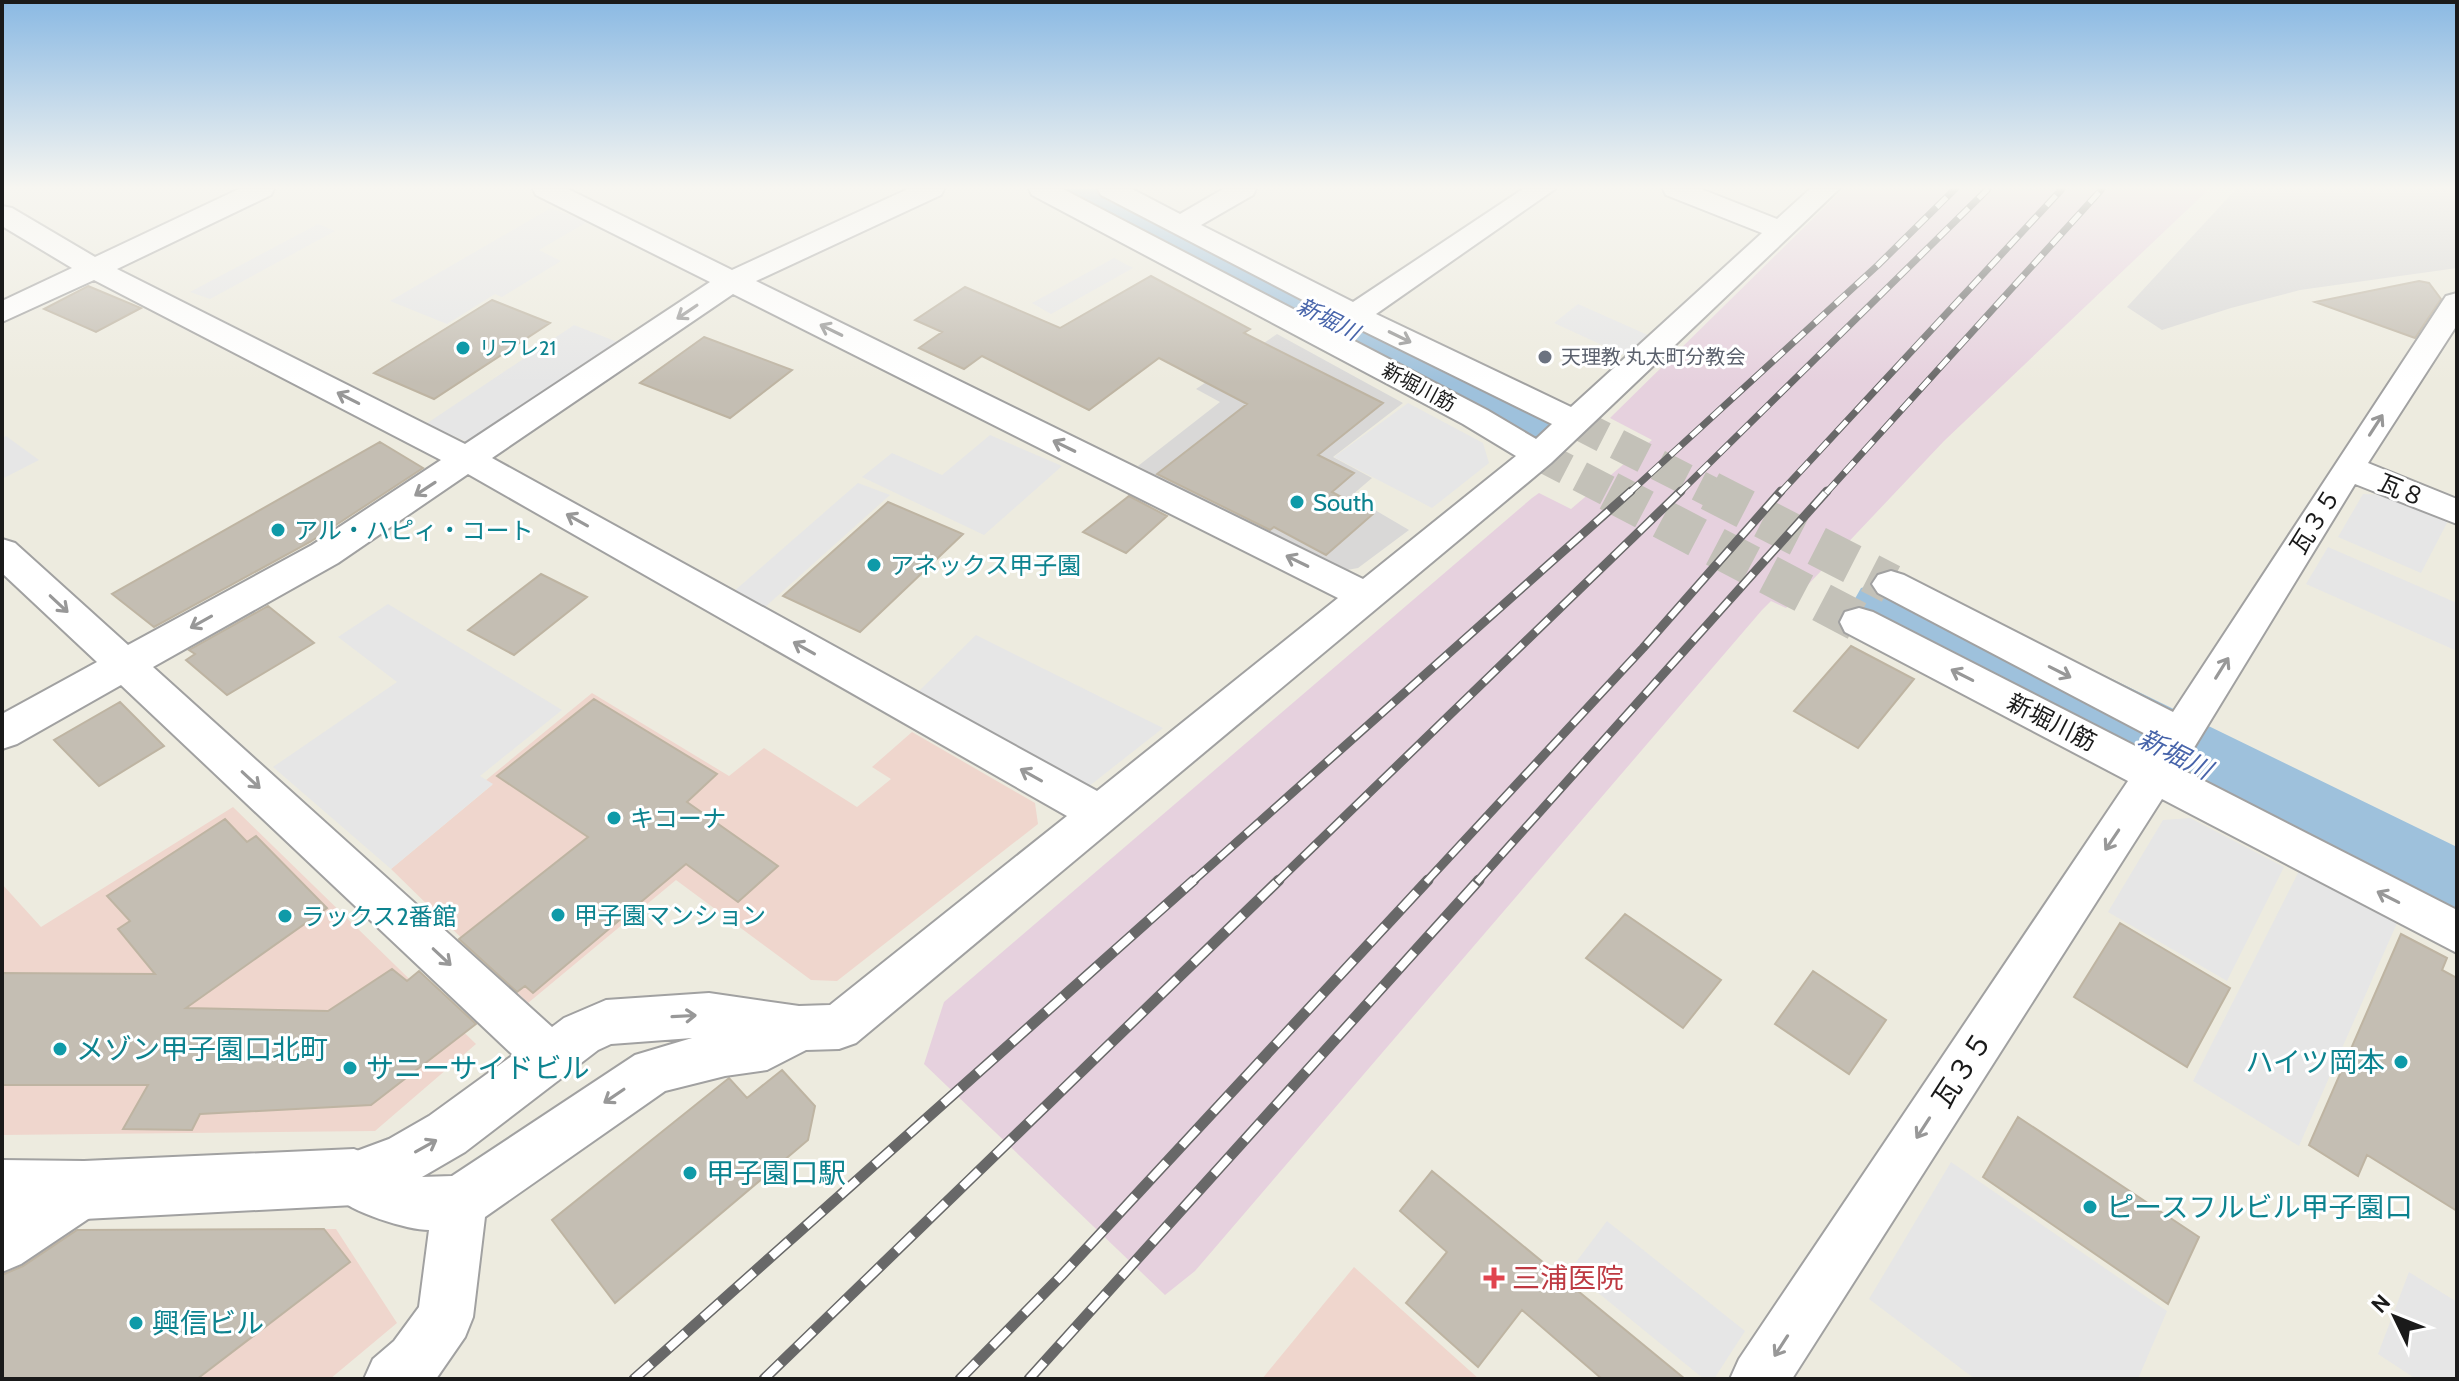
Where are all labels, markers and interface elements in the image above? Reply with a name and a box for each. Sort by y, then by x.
water label: 新堀川 [1292,292,1365,347]
one-way arrow [676,304,698,320]
one-way arrow [819,322,843,337]
one-way arrow [1388,330,1412,345]
place label: リフレ21 [479,336,556,360]
marker: リフレ21 [454,339,472,357]
place label: 天理教 丸太町分教会 [1561,345,1746,369]
marker: 天理教 丸太町分教会 [1536,348,1554,366]
street label: 新堀川筋 [1378,358,1460,416]
one-way arrow [336,390,360,406]
one-way arrow [2368,414,2385,436]
one-way arrow [1052,438,1076,453]
street label: 瓦８ [2374,468,2430,512]
one-way arrow [414,480,436,497]
street label: 瓦３５ [2284,483,2346,559]
place label: South [1313,488,1374,517]
marker: South [1288,493,1306,511]
one-way arrow [566,512,589,528]
place label: アル・ハピィ・コート [294,516,534,545]
marker: アル・ハピィ・コート [269,521,287,539]
place label: アネックス甲子園 [890,551,1081,580]
one-way arrow [1285,553,1309,569]
marker: アネックス甲子園 [865,556,883,574]
one-way arrow [49,595,69,613]
one-way arrow [190,615,214,630]
one-way arrow [793,639,816,655]
one-way arrow [2215,657,2231,680]
one-way arrow [2047,664,2071,680]
one-way arrow [1950,667,1974,683]
street label: 新堀川筋 [2003,687,2101,757]
water label: 新堀川 [2133,722,2220,787]
one-way arrow [1020,767,1043,783]
one-way arrow [240,771,260,789]
place label: キコーナ [630,804,726,833]
marker: キコーナ [605,809,623,827]
one-way arrow [2104,829,2120,851]
one-way arrow [2376,888,2400,904]
place label: 甲子園マンション [574,901,766,930]
place label: ラックス2番館 [301,902,457,931]
marker: 甲子園マンション [549,906,567,924]
marker: ラックス2番館 [276,907,294,925]
one-way arrow [432,947,452,966]
one-way arrow [670,1009,697,1024]
street label: 瓦３５ [1925,1025,1999,1113]
place label: メゾン甲子園口北町 [76,1032,328,1066]
marker: メゾン甲子園口北町 [51,1040,69,1058]
place label: ハイツ岡本 [2246,1045,2385,1079]
place label: サニーサイドビル [366,1051,589,1085]
marker: ハイツ岡本 [2392,1053,2410,1071]
marker: サニーサイドビル [341,1059,359,1077]
one-way arrow [604,1087,626,1104]
one-way arrow [1915,1116,1931,1139]
one-way arrow [413,1138,437,1153]
place label: 甲子園口駅 [706,1156,846,1190]
marker: 甲子園口駅 [681,1164,699,1182]
place label: ピースフルビル甲子園口 [2106,1190,2413,1224]
marker: ピースフルビル甲子園口 [2081,1198,2099,1216]
place label: 三浦医院 [1512,1261,1624,1295]
marker: 三浦医院 [1483,1267,1505,1289]
north arrow [2355,1277,2435,1357]
text: N [2366,1289,2396,1319]
place label: 興信ビル [152,1306,264,1340]
marker: 興信ビル [127,1314,145,1332]
one-way arrow [1773,1334,1790,1356]

